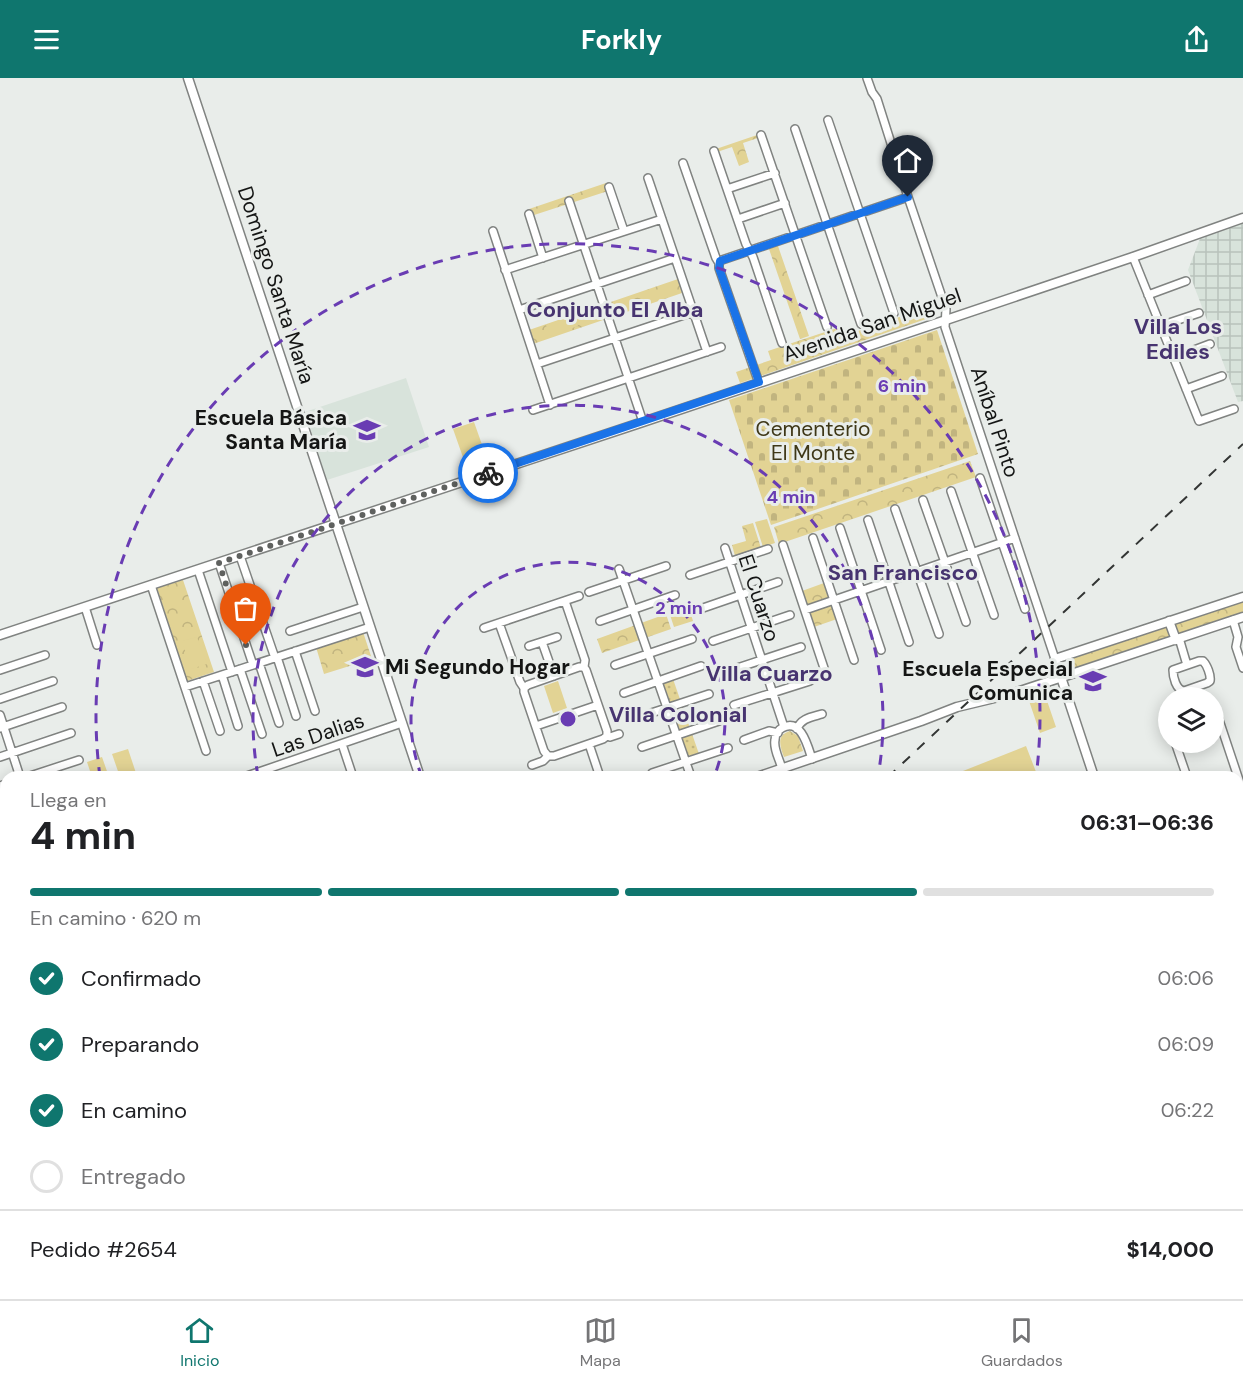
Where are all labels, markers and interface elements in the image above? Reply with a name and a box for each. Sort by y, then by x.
text: Forkly [581,22,662,57]
icon: menu [30,23,63,56]
icon: share [1180,23,1213,56]
pin [882,135,933,197]
icon: home [891,144,924,177]
street label: Domingo Santa María [231,183,321,387]
street label: Avenida San Miguel [779,281,965,369]
district label: Conjunto El Alba [527,295,703,324]
district label: Villa Los Ediles [1134,312,1222,366]
street label: Aníbal Pinto [964,363,1026,481]
text: 6 min [878,374,926,398]
place label: Escuela Básica Santa María [195,404,347,456]
school or university icon: Escuela Básica Santa María [352,415,382,445]
park label: Cementerio El Monte [756,415,870,467]
courier [458,443,518,503]
icon: bike [472,457,505,490]
text: 4 min [767,485,815,509]
street label: El Cuarzo [732,551,786,645]
district label: San Francisco [828,558,978,587]
pin [220,583,271,645]
icon: bag [229,592,262,625]
text: 2 min [655,596,703,620]
school or university icon: Mi Segundo Hogar [350,652,380,682]
place label: Mi Segundo Hogar [385,653,570,681]
place label: Escuela Especial Comunica [902,655,1073,707]
district label: Villa Cuarzo [705,659,833,688]
school or university icon: Escuela Especial Comunica [1078,666,1108,696]
map controls [1158,687,1224,753]
button: layers [1158,687,1224,753]
district label: Villa Colonial [609,700,747,729]
street label: Las Dalias [268,706,368,764]
centre of rings [558,709,578,729]
text: Llega en [30,787,107,813]
text: 06:31–06:36 [1080,808,1214,837]
text: 4 min [30,810,136,861]
text: En camino · 620 m [30,905,201,931]
icon: check [30,962,63,995]
text: Confirmado [81,964,201,993]
text: 06:06 [1157,965,1214,991]
icon: check [30,1028,63,1061]
text: Preparando [81,1030,199,1059]
text: 06:09 [1157,1031,1214,1057]
icon: check [30,1094,63,1127]
text: En camino [81,1096,187,1125]
text: 06:22 [1161,1097,1214,1123]
text: Entregado [81,1162,186,1191]
text: Pedido #2654 [30,1235,177,1264]
text: $14,000 [1127,1235,1214,1264]
tab: Inicio [180,1314,219,1371]
tab: Mapa [580,1314,621,1371]
tab: Guardados [981,1314,1063,1371]

